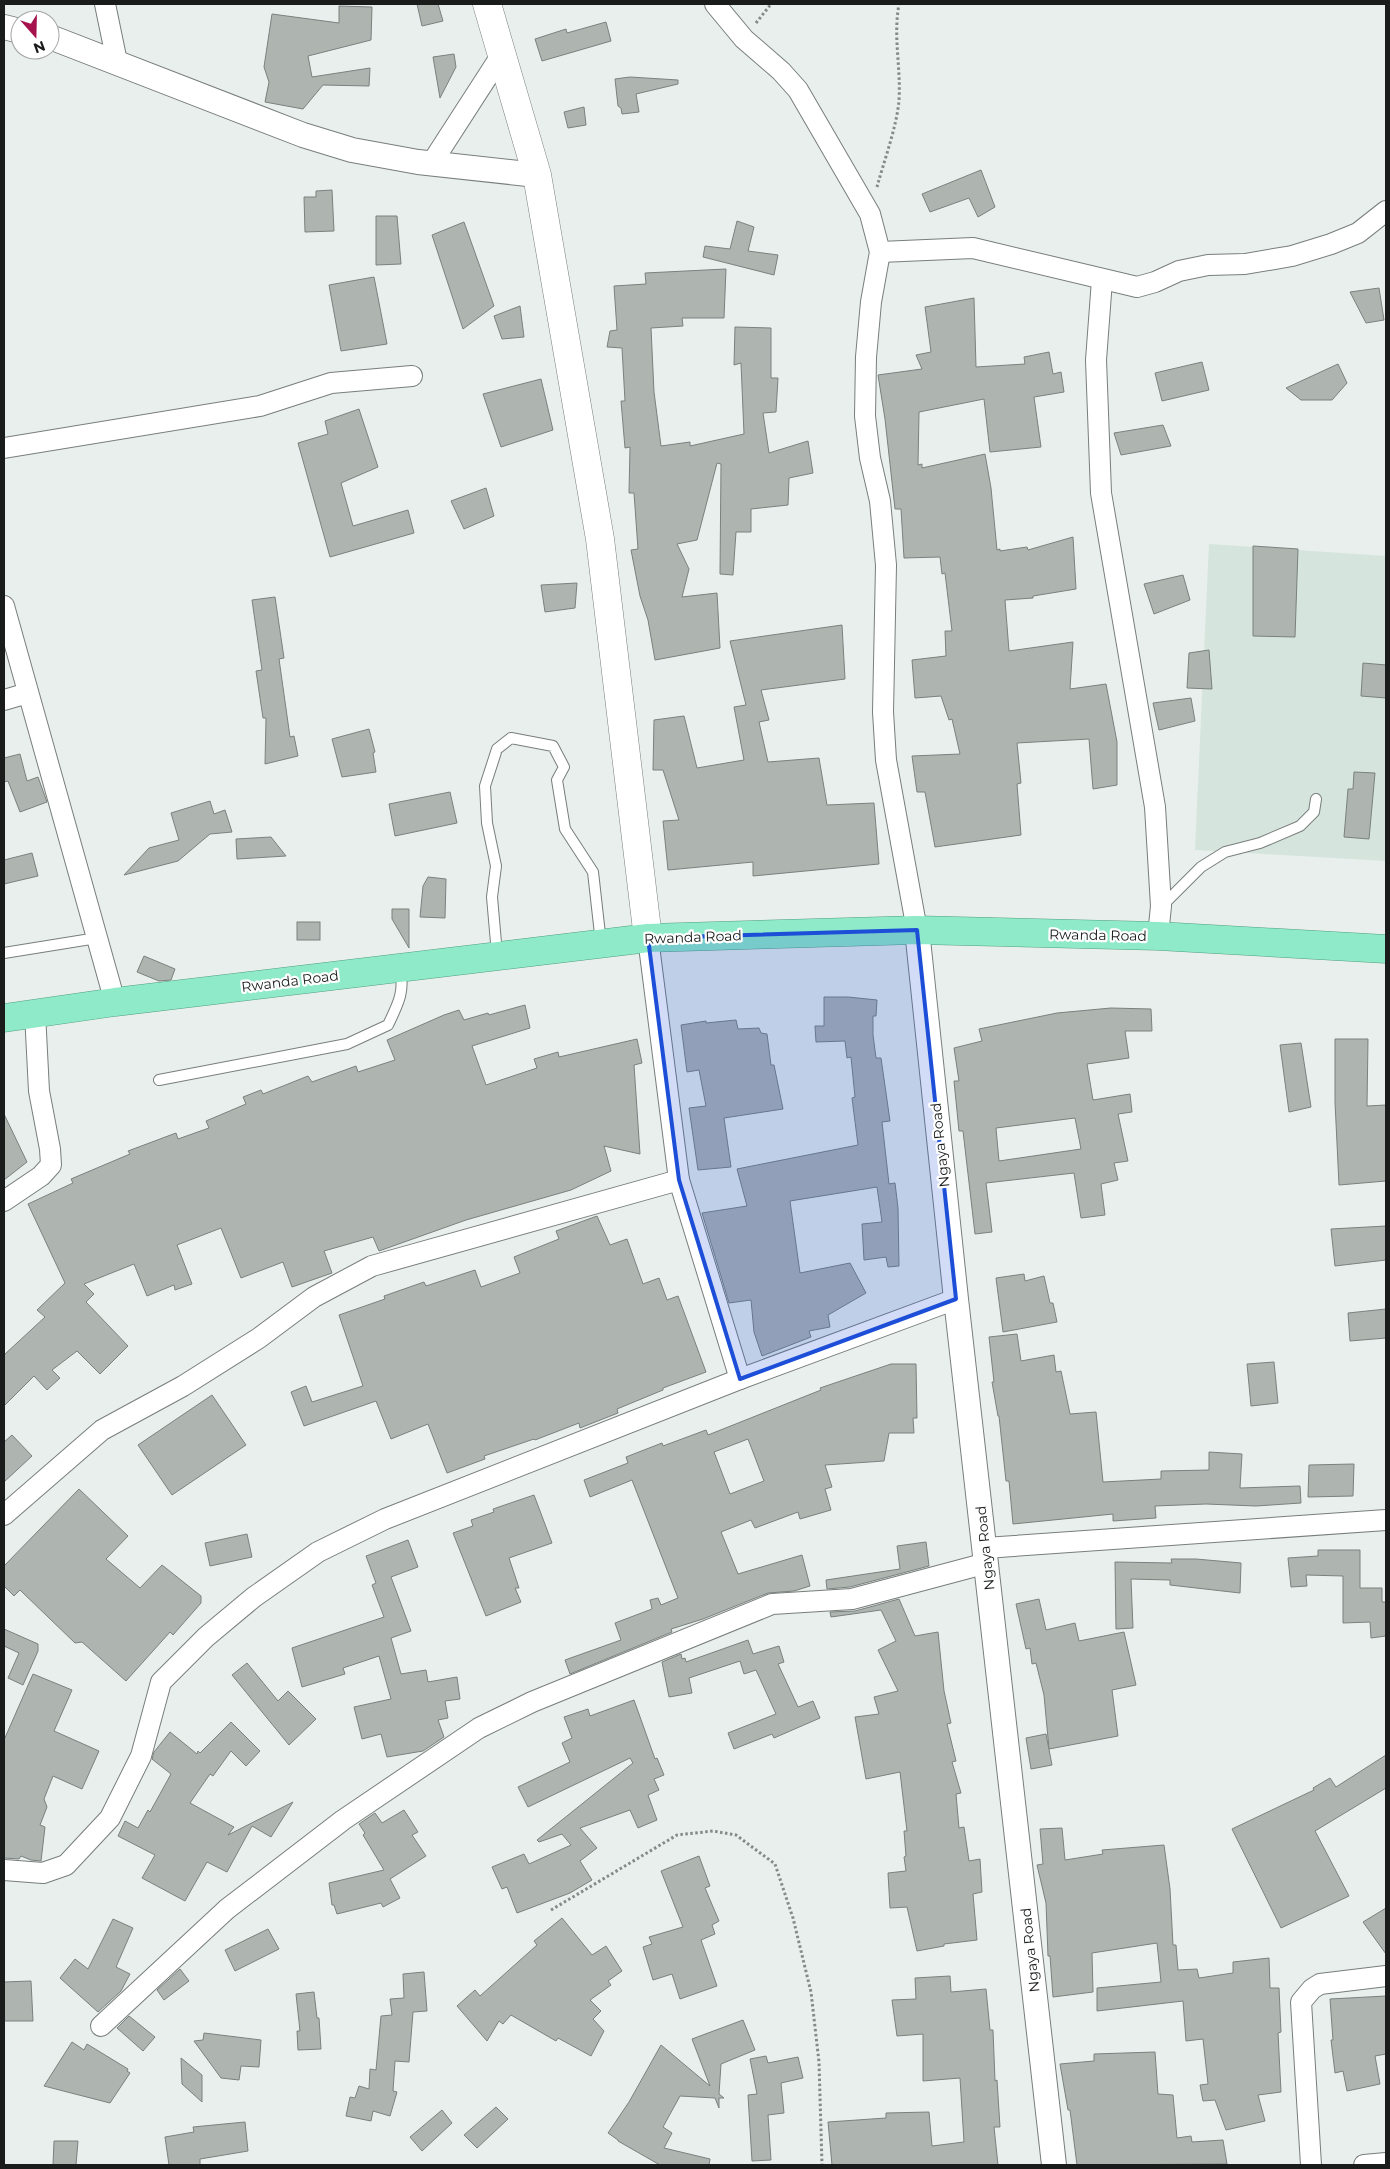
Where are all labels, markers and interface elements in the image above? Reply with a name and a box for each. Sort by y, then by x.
north arrow [10,10,60,60]
text: N [31,37,48,58]
street label: Rwanda Road [1049,925,1147,945]
street label: Rwanda Road [644,926,742,948]
street label: Rwanda Road [240,966,340,996]
street label: Ngaya Road [927,1102,953,1188]
street label: Ngaya Road [972,1505,998,1591]
street label: Ngaya Road [1017,1907,1043,1993]

